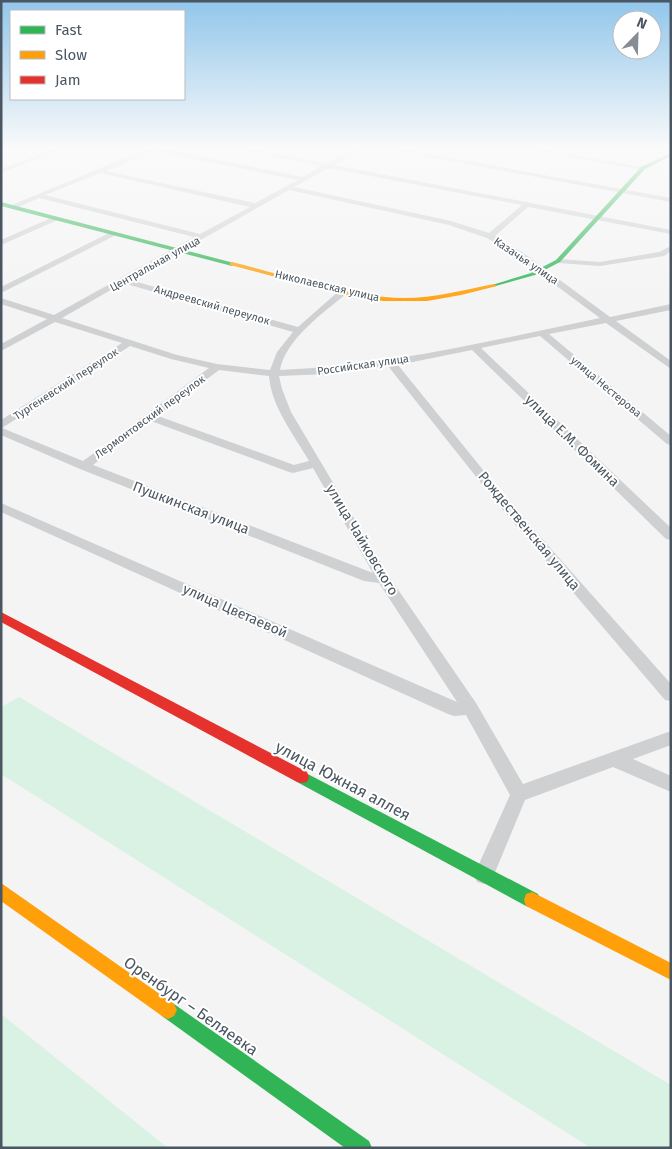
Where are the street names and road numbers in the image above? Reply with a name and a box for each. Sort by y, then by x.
street label: Центральная улица [108,234,202,294]
street label: Казачья улица [491,235,561,287]
street label: Николаевская улица [273,268,381,304]
street label: Андреевский переулок [153,282,271,328]
street label: Тургеневский переулок [11,345,121,423]
street label: Российская улица [316,352,410,378]
street label: улица Нестерова [568,354,644,420]
street label: Лермонтовский переулок [92,372,208,461]
street label: улица Е.М. Фомина [521,392,623,490]
street label: Рождественская улица [474,468,584,594]
street label: Пушкинская улица [130,478,252,538]
street label: улица Чайковского [322,481,402,599]
street label: улица Цветаевой [180,580,290,642]
street label: улица Южная аллея [272,737,414,825]
street label: Оренбург – Беляевка [120,953,262,1059]

